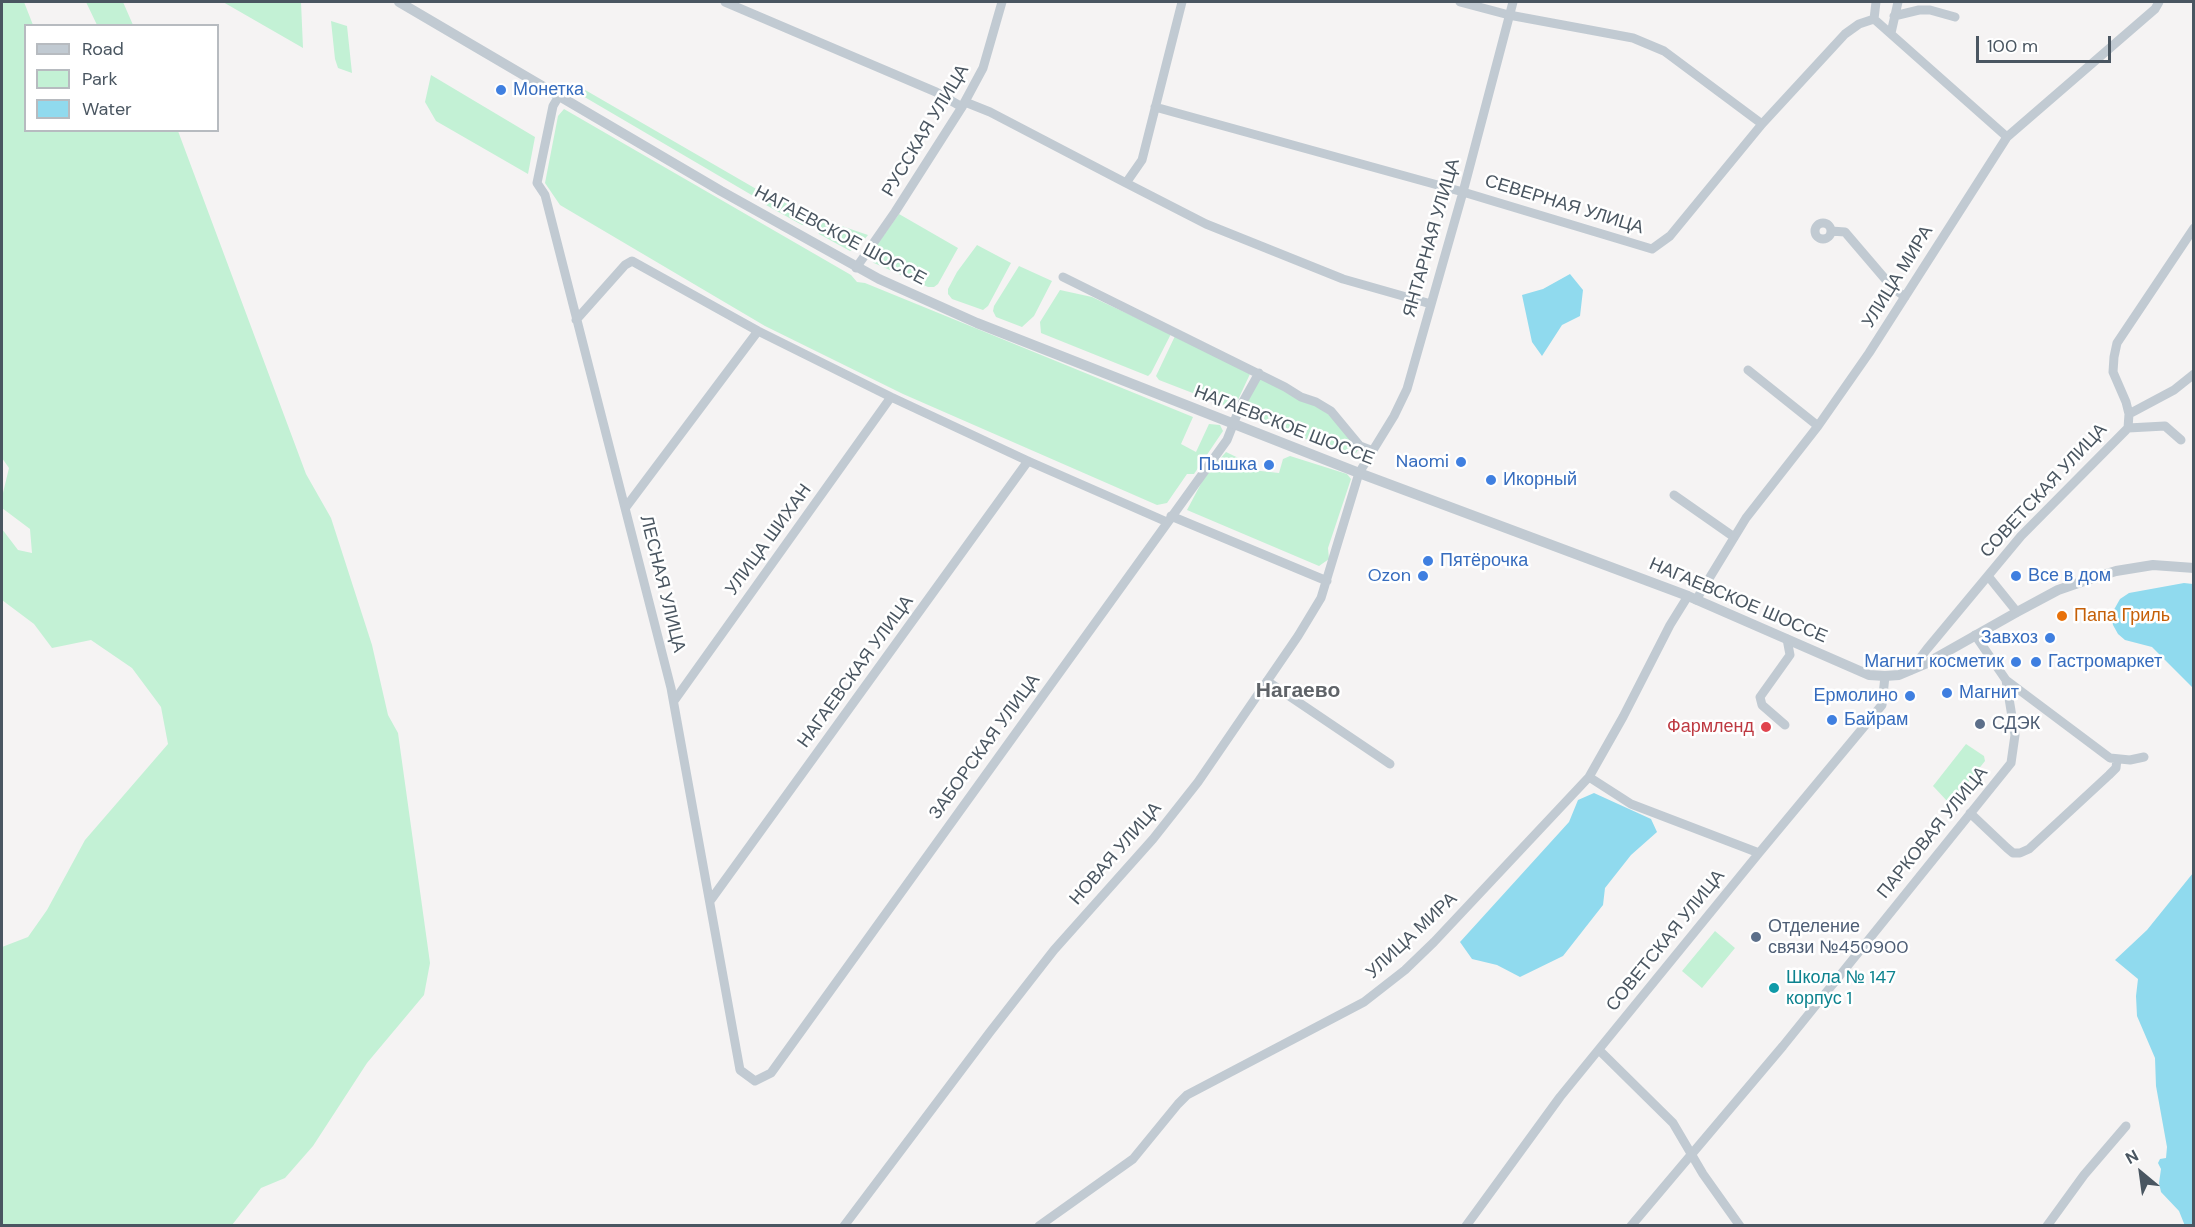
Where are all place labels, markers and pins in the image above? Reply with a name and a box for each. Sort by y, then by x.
place label: Монетка [513,79,584,101]
marker: Монетка [494,83,508,97]
place label: Naomi [1396,451,1449,473]
place label: Пышка [1198,454,1257,476]
marker: Naomi [1454,455,1468,469]
marker: Пышка [1262,458,1276,472]
place label: Икорный [1503,469,1577,491]
marker: Икорный [1484,473,1498,487]
place label: Пятёрочка [1440,550,1528,572]
marker: Пятёрочка [1421,554,1435,568]
place label: Ozon [1368,565,1411,587]
place label: Все в дом [2028,565,2111,587]
marker: Ozon [1416,569,1430,583]
marker: Все в дом [2009,569,2023,583]
place label: Папа Гриль [2074,605,2170,627]
marker: Папа Гриль [2055,609,2069,623]
place label: Завхоз [1981,627,2038,649]
marker: Завхоз [2043,631,2057,645]
place label: Магнит косметик [1864,651,2004,673]
place label: Гастромаркет [2048,651,2162,673]
marker: Магнит косметик [2009,655,2023,669]
marker: Гастромаркет [2029,655,2043,669]
place label: Магнит [1959,682,2019,704]
place label: Ермолино [1813,685,1898,707]
marker: Магнит [1940,686,1954,700]
marker: Ермолино [1903,689,1917,703]
place label: Байрам [1844,709,1908,731]
marker: Байрам [1825,713,1839,727]
place label: СДЭК [1992,713,2040,735]
place label: Фармленд [1667,716,1754,738]
marker: СДЭК [1973,717,1987,731]
marker: Фармленд [1759,720,1773,734]
place label: Отделение связи №450900 [1768,916,1909,958]
marker: Отделение связи №450900 [1749,930,1763,944]
place label: Школа № 147 корпус 1 [1786,967,1896,1010]
marker: Школа № 147 корпус 1 [1767,981,1781,995]

